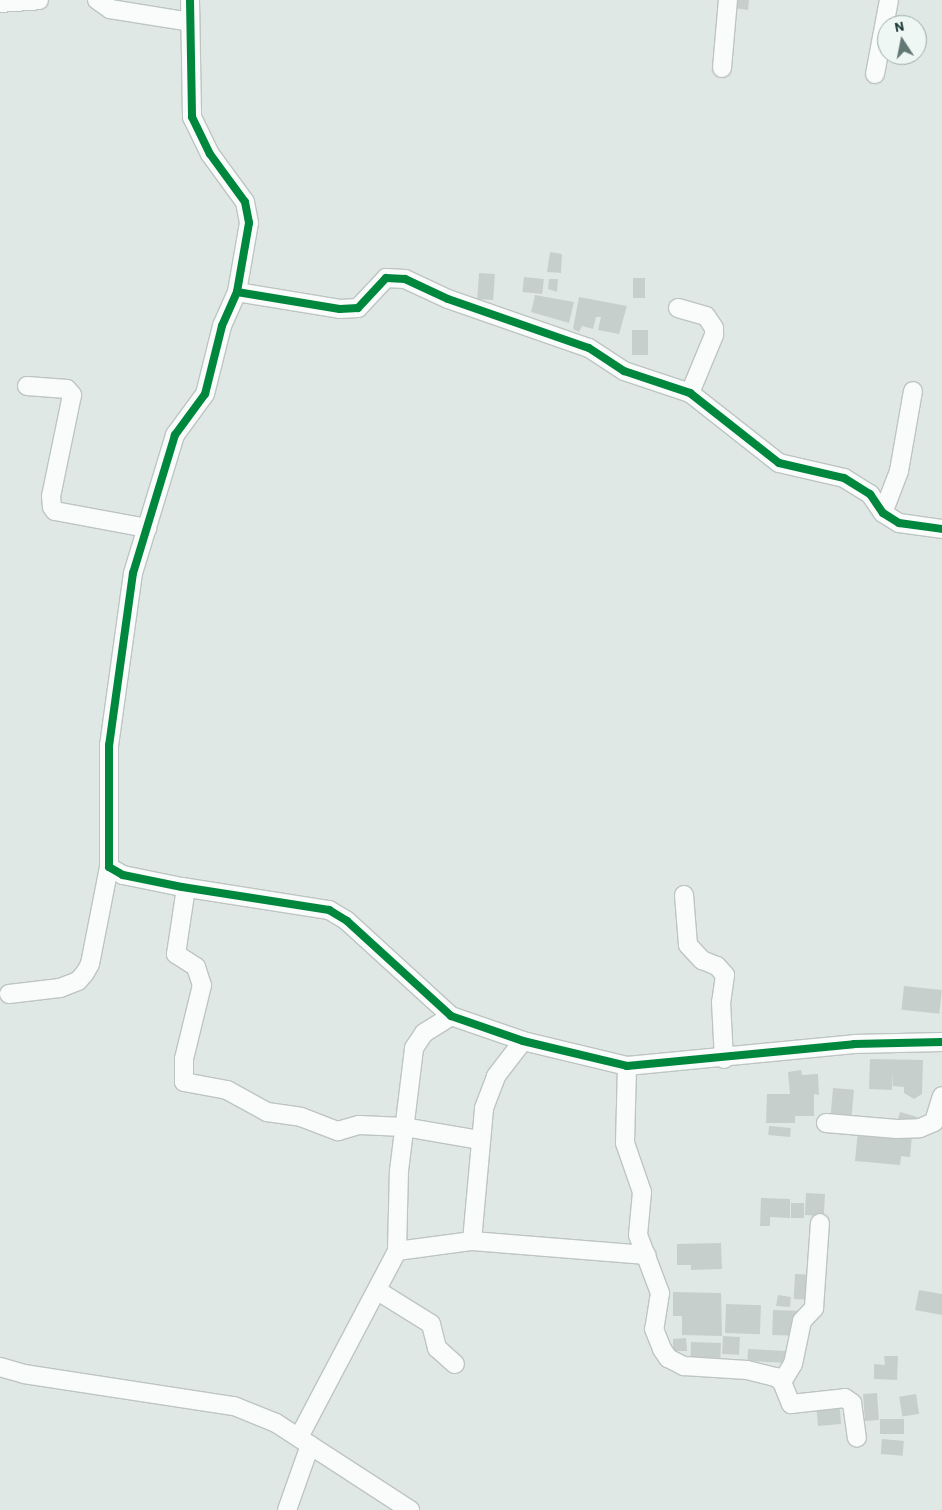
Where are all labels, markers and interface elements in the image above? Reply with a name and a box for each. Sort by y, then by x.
north arrow [877,15,927,65]
text: N [893,17,905,35]

